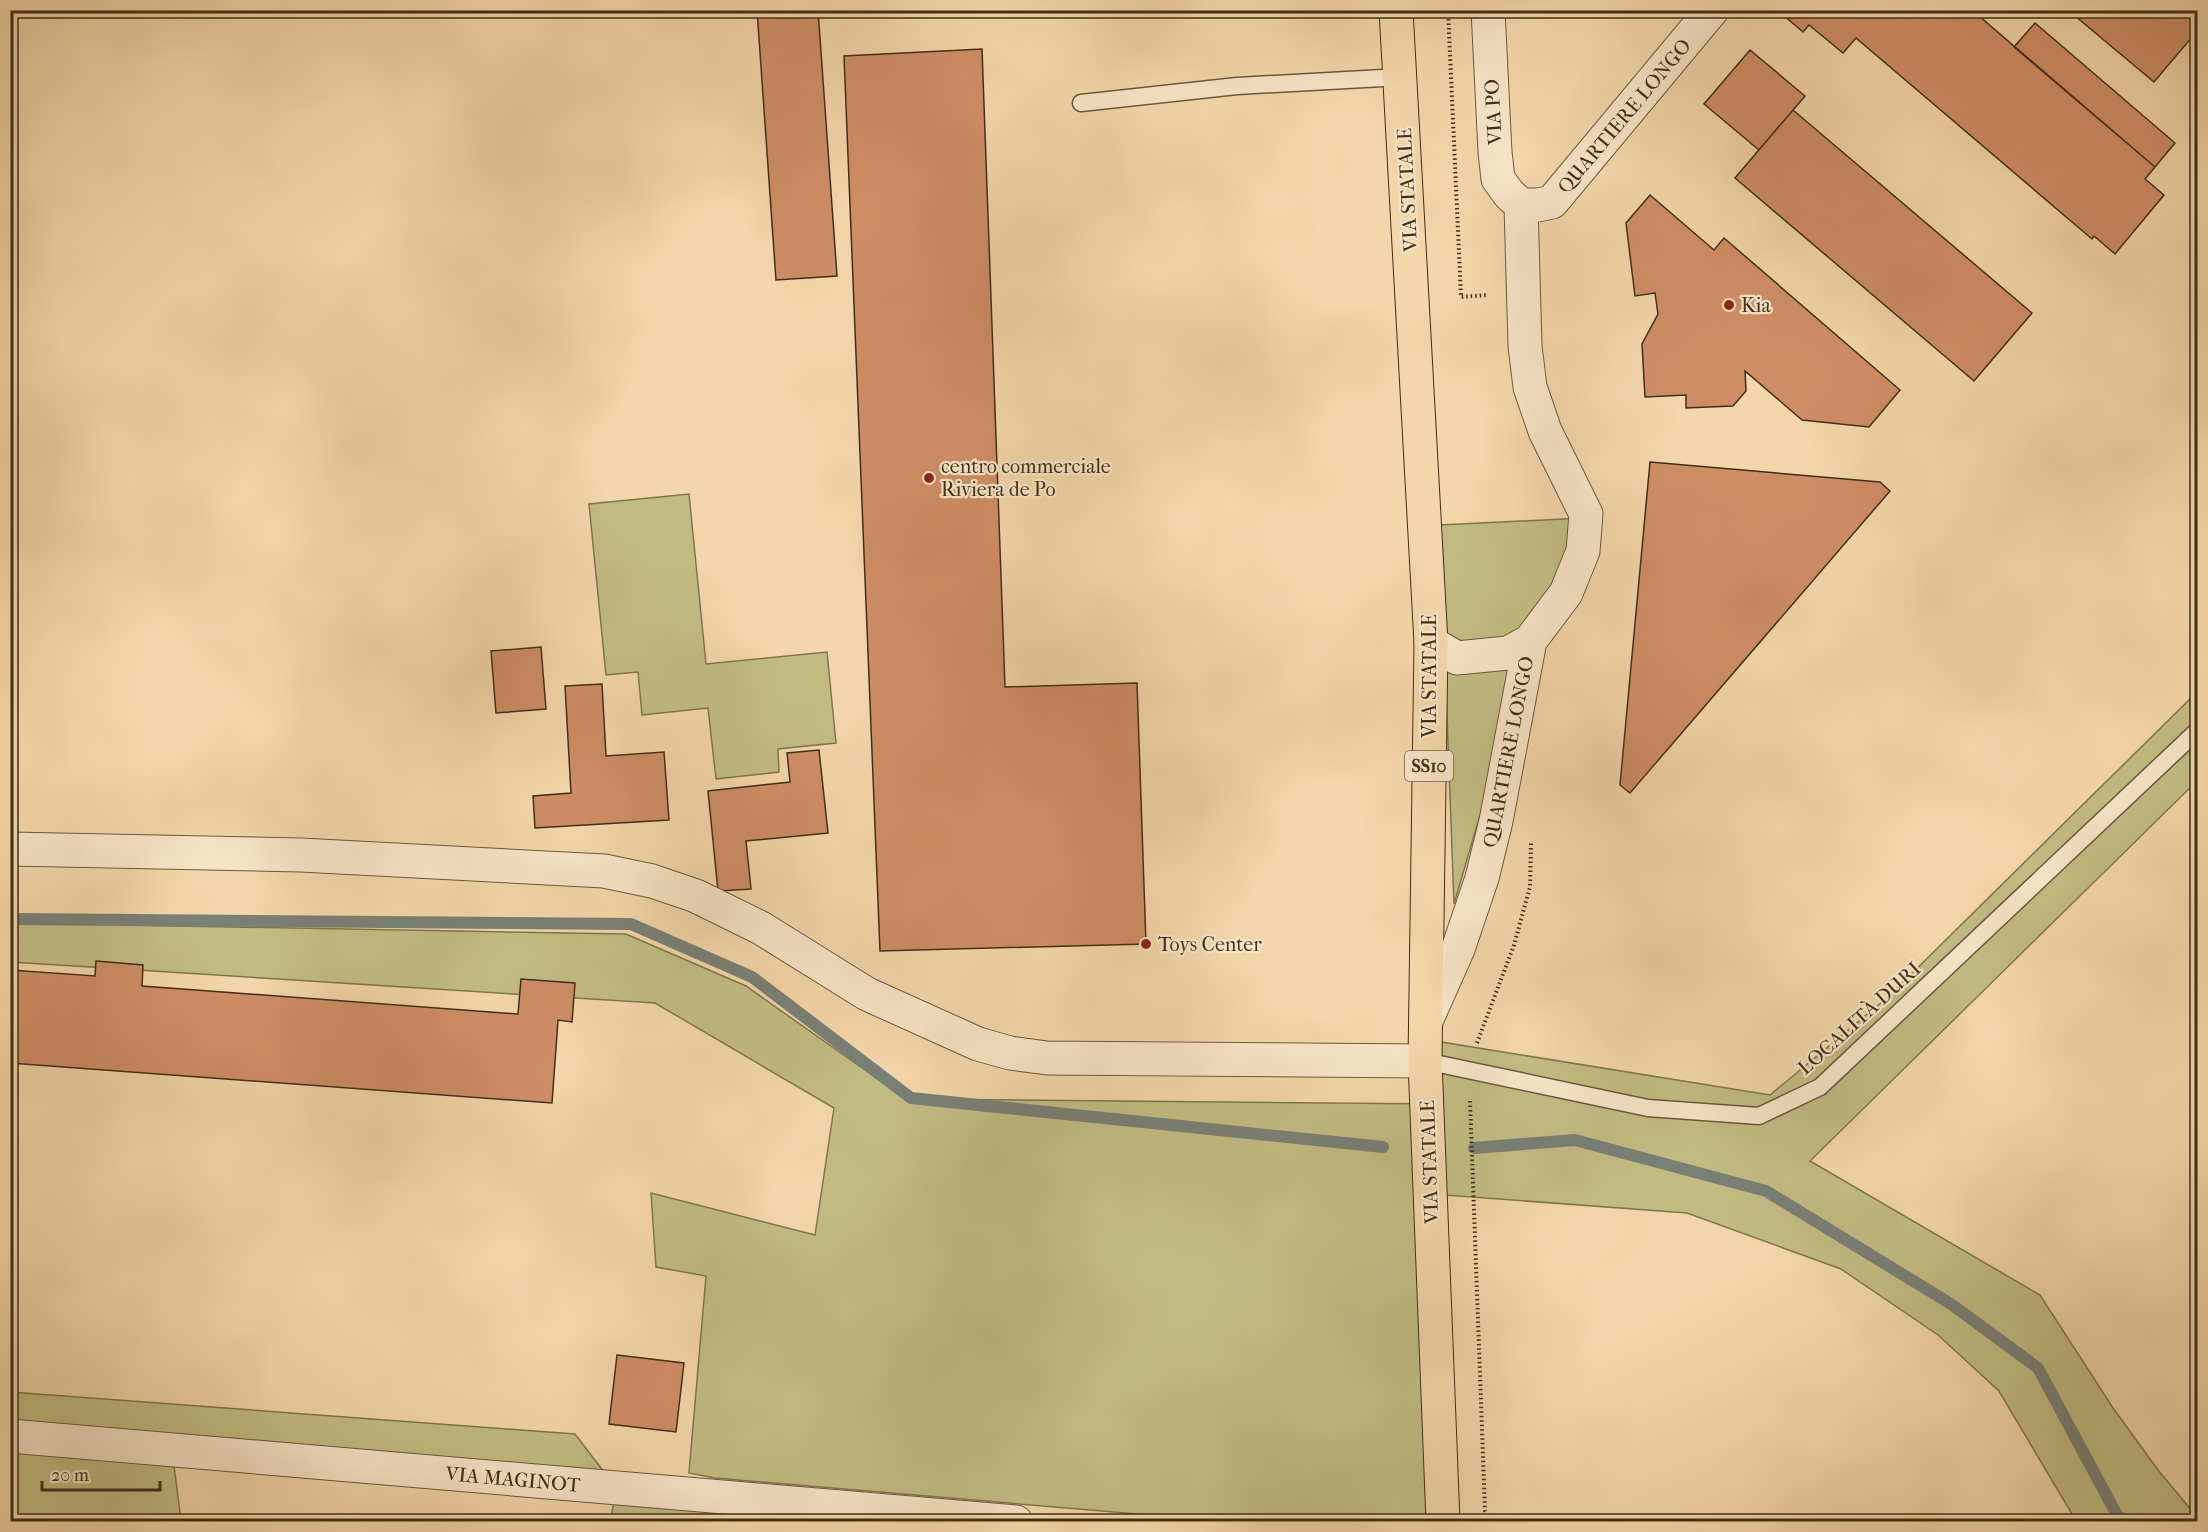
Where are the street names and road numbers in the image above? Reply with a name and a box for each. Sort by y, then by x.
street label: QUARTIERE LONGO [1553,34,1696,198]
street label: VIA PO [1480,78,1507,147]
street label: VIA STATALE [1393,127,1422,254]
street label: VIA STATALE [1418,614,1441,739]
street label: QUARTIERE LONGO [1479,654,1538,850]
road number: SS10 [1405,751,1453,781]
street label: LOCALITÀ DURI [1793,956,1926,1080]
street label: VIA STATALE [1416,1100,1443,1225]
street label: VIA MAGINOT [444,1462,582,1497]

